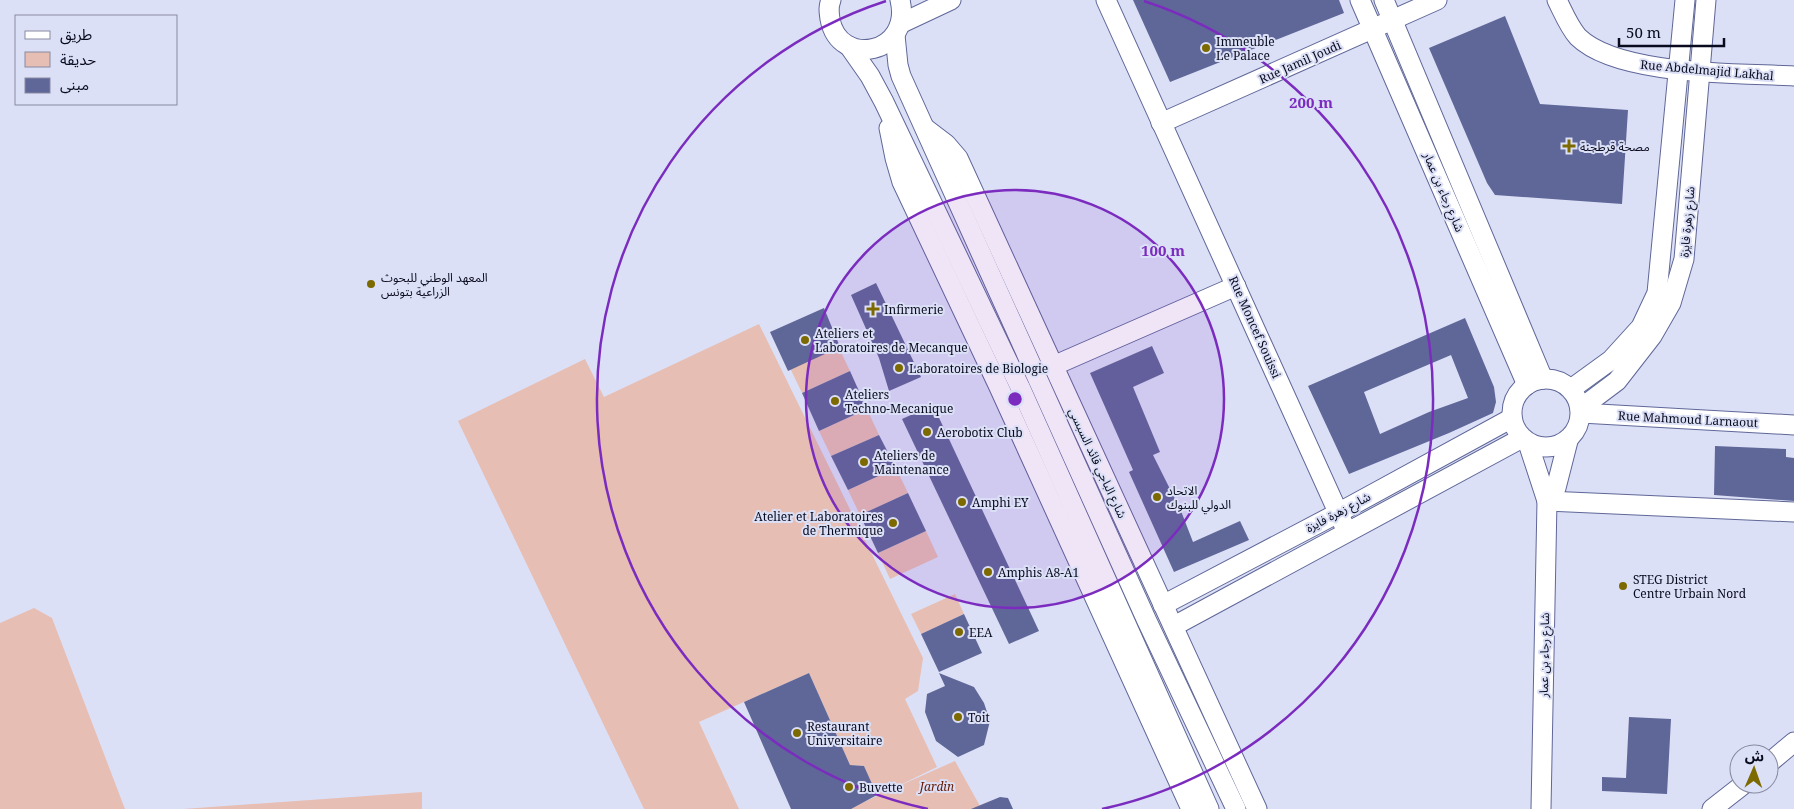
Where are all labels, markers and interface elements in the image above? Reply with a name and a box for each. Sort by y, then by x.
legend [15,15,178,105]
scale bar [1619,15,1724,47]
text: 50 m [1626,22,1661,42]
text: طريق [60,24,92,45]
place label: Immeuble Le Palace [1216,33,1275,64]
street label: Rue Jamil Joudi [1256,36,1344,88]
marker: Immeuble Le Palace [1200,42,1212,54]
text: حديقة [60,49,96,69]
street label: Rue Abdelmajid Lakhal [1640,56,1775,84]
text: مبنى [60,74,89,94]
text: 200 m [1289,92,1333,112]
place label: مصحة قرطجنة [1580,138,1650,155]
marker: مصحة قرطجنة [1562,139,1576,153]
street label: شارع رجاء بن عمار [1418,149,1468,235]
street label: شارع زهرة فايزة [1675,186,1700,258]
text: 100 m [1141,240,1185,260]
place label: المعهد الوطني للبحوث الزراعية بتونس [381,269,488,300]
street label: Rue Moncef Souissi [1225,273,1285,381]
marker: المعهد الوطني للبحوث الزراعية بتونس [365,278,377,290]
place label: Infirmerie [884,301,943,318]
marker: Infirmerie [866,302,880,316]
place label: Ateliers et Laboratoires de Mecanque [815,325,968,356]
marker: Ateliers et Laboratoires de Mecanque [799,334,811,346]
place label: Laboratoires de Biologie [909,360,1048,377]
marker: Laboratoires de Biologie [893,362,905,374]
place label: Ateliers Techno-Mecanique [845,386,953,417]
centre of rings [1006,390,1024,408]
marker: Ateliers Techno-Mecanique [829,395,841,407]
street label: شارع الباجي قائد السبسي [1063,405,1131,522]
street label: Rue Mahmoud Larnaout [1618,407,1758,431]
place label: Aerobotix Club [937,424,1023,441]
marker: Aerobotix Club [921,426,933,438]
place label: Ateliers de Maintenance [874,447,949,478]
marker: Ateliers de Maintenance [858,456,870,468]
place label: الاتحاد الدولي للبنوك [1167,482,1231,514]
street label: شارع زهرة فايزة [1303,488,1374,537]
marker: الاتحاد الدولي للبنوك [1151,491,1163,503]
place label: Amphi EY [972,494,1029,511]
marker: Amphi EY [956,496,968,508]
place label: Atelier et Laboratoires de Thermique [754,508,883,539]
marker: Atelier et Laboratoires de Thermique [887,517,899,529]
place label: Amphis A8-A1 [998,564,1079,581]
marker: Amphis A8-A1 [982,566,994,578]
place label: STEG District Centre Urbain Nord [1633,571,1747,602]
marker: STEG District Centre Urbain Nord [1617,580,1629,592]
street label: شارع رجاء بن عمار [1535,612,1554,699]
place label: EEA [969,624,993,641]
marker: EEA [953,626,965,638]
place label: Toit [968,709,990,726]
marker: Toit [952,711,964,723]
place label: Restaurant Universitaire [807,718,882,749]
marker: Restaurant Universitaire [791,727,803,739]
north arrow [1729,744,1779,794]
text: ش [1745,746,1764,765]
park label: Jardin [918,778,954,795]
place label: Buvette [859,779,903,796]
marker: Buvette [843,781,855,793]

